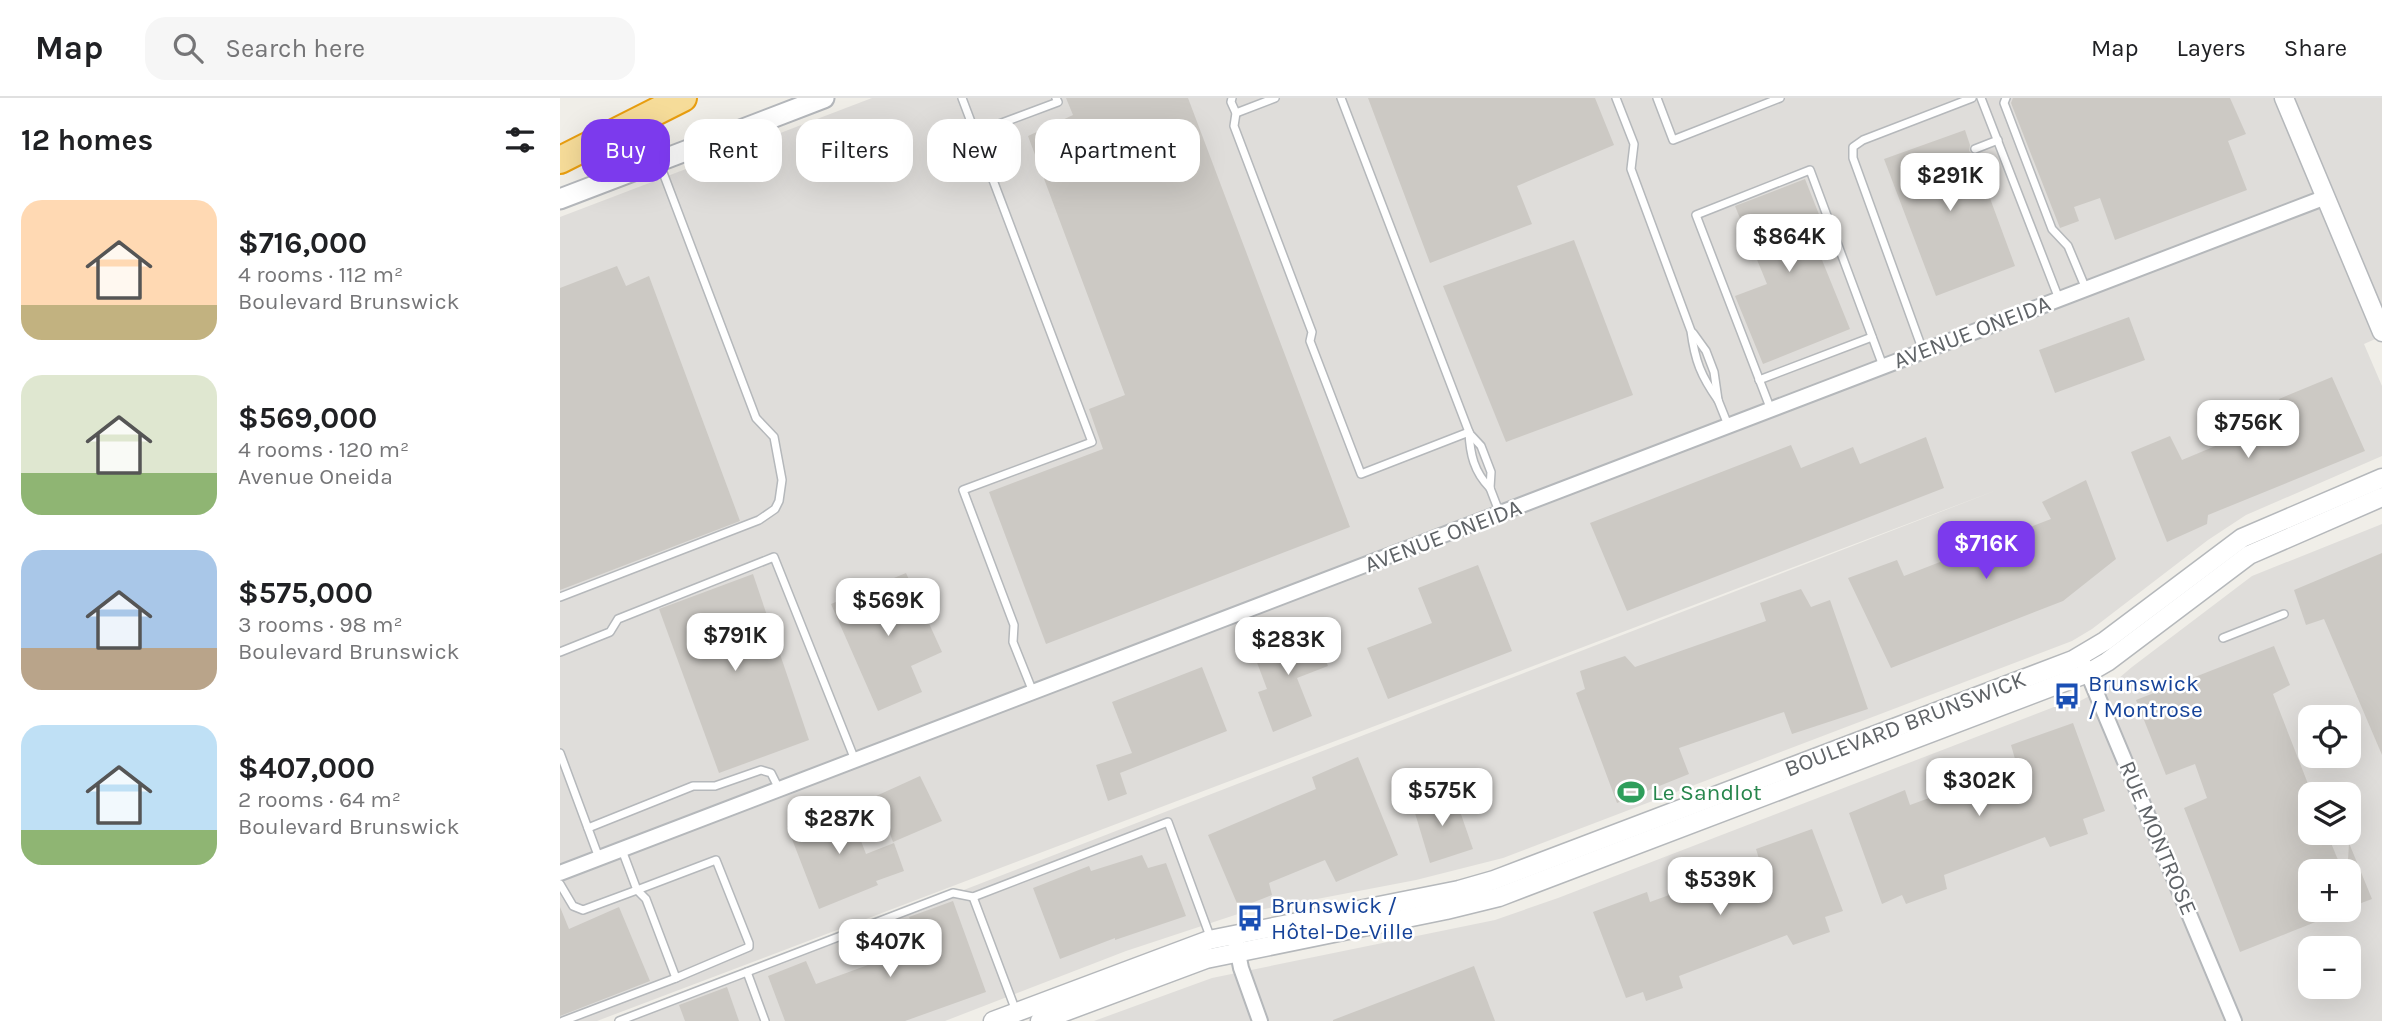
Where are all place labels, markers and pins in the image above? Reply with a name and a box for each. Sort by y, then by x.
pin: $291K [1901,153,1999,213]
pin: $864K [1740,214,1838,274]
pin: $756K [2199,400,2297,460]
pin: $716K [1937,522,2035,581]
pin: $569K [839,578,937,638]
pin: $791K [686,614,784,673]
pin: $283K [1239,618,1337,677]
place label: Brunswick / Montrose [2088,670,2203,723]
bus stop icon: Brunswick / Montrose [2052,681,2082,711]
pin: $302K [1930,758,2028,818]
pin: $575K [1393,768,1491,828]
sports icon: Le Sandlot [1616,777,1646,807]
place label: Le Sandlot [1652,779,1762,806]
pin: $287K [790,796,888,856]
pin: $539K [1671,858,1769,917]
place label: Brunswick / Hôtel-De-Ville [1271,892,1413,945]
bus stop icon: Brunswick / Hôtel-De-Ville [1235,903,1265,933]
pin: $407K [841,920,939,979]

